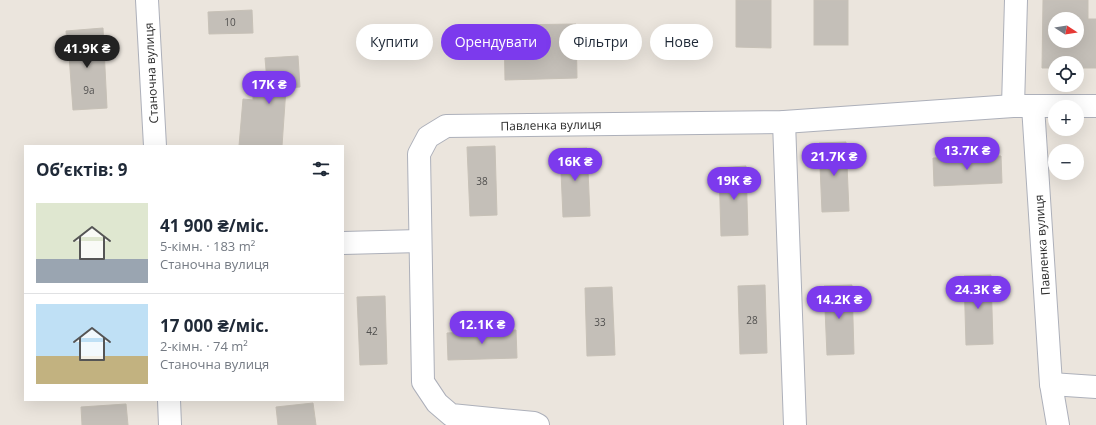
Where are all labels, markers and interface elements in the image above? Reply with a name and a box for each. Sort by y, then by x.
north arrow [1048,12,1084,48]
map controls [1048,12,1084,180]
house number: 10 [224,15,236,29]
street label: Станочна вулиця [140,22,162,124]
chip: Купити [356,24,433,60]
chip: Орендувати [441,24,551,60]
chip: Фільтри [559,24,642,60]
chip: Нове [650,24,713,60]
pin: 41.9K ₴ [50,35,124,69]
text: 41.9K ₴ [64,39,110,57]
button: locate [1048,56,1084,92]
pin: 17K ₴ [241,71,297,105]
text: 17K ₴ [251,75,287,93]
house number: 9а [83,83,95,97]
button: + [1048,100,1084,136]
street label: Павленка вулиця [500,116,602,134]
pin: 13.7K ₴ [930,137,1004,171]
text: 13.7K ₴ [944,141,990,159]
pin: 21.7K ₴ [797,143,871,177]
button: − [1048,144,1084,180]
text: 21.7K ₴ [811,147,857,165]
pin: 16K ₴ [547,148,603,182]
text: 16K ₴ [557,152,593,170]
text: Об’єктів: 9 [36,158,128,181]
icon: filters [310,158,332,180]
pin: 19K ₴ [706,167,762,201]
text: 19K ₴ [716,171,752,189]
house number: 38 [476,174,488,188]
street label: Павленка вулиця [1030,194,1054,296]
text: 41 900 ₴/міс. [160,214,269,237]
icon: home [68,219,116,267]
text: 5-кімн. · 183 m² [160,237,255,255]
text: Станочна вулиця [160,255,269,273]
pin: 24.3K ₴ [941,276,1015,310]
text: 24.3K ₴ [955,280,1001,298]
pin: 14.2K ₴ [802,286,876,320]
text: 14.2K ₴ [816,290,862,308]
pin: 12.1K ₴ [445,311,519,345]
house number: 28 [746,313,758,327]
text: 17 000 ₴/міс. [160,314,269,337]
text: 12.1K ₴ [459,315,505,333]
house number: 33 [594,315,606,329]
icon: home [68,320,116,368]
house number: 42 [366,324,378,338]
text: 2-кімн. · 74 m² [160,337,248,355]
text: Станочна вулиця [160,355,269,373]

